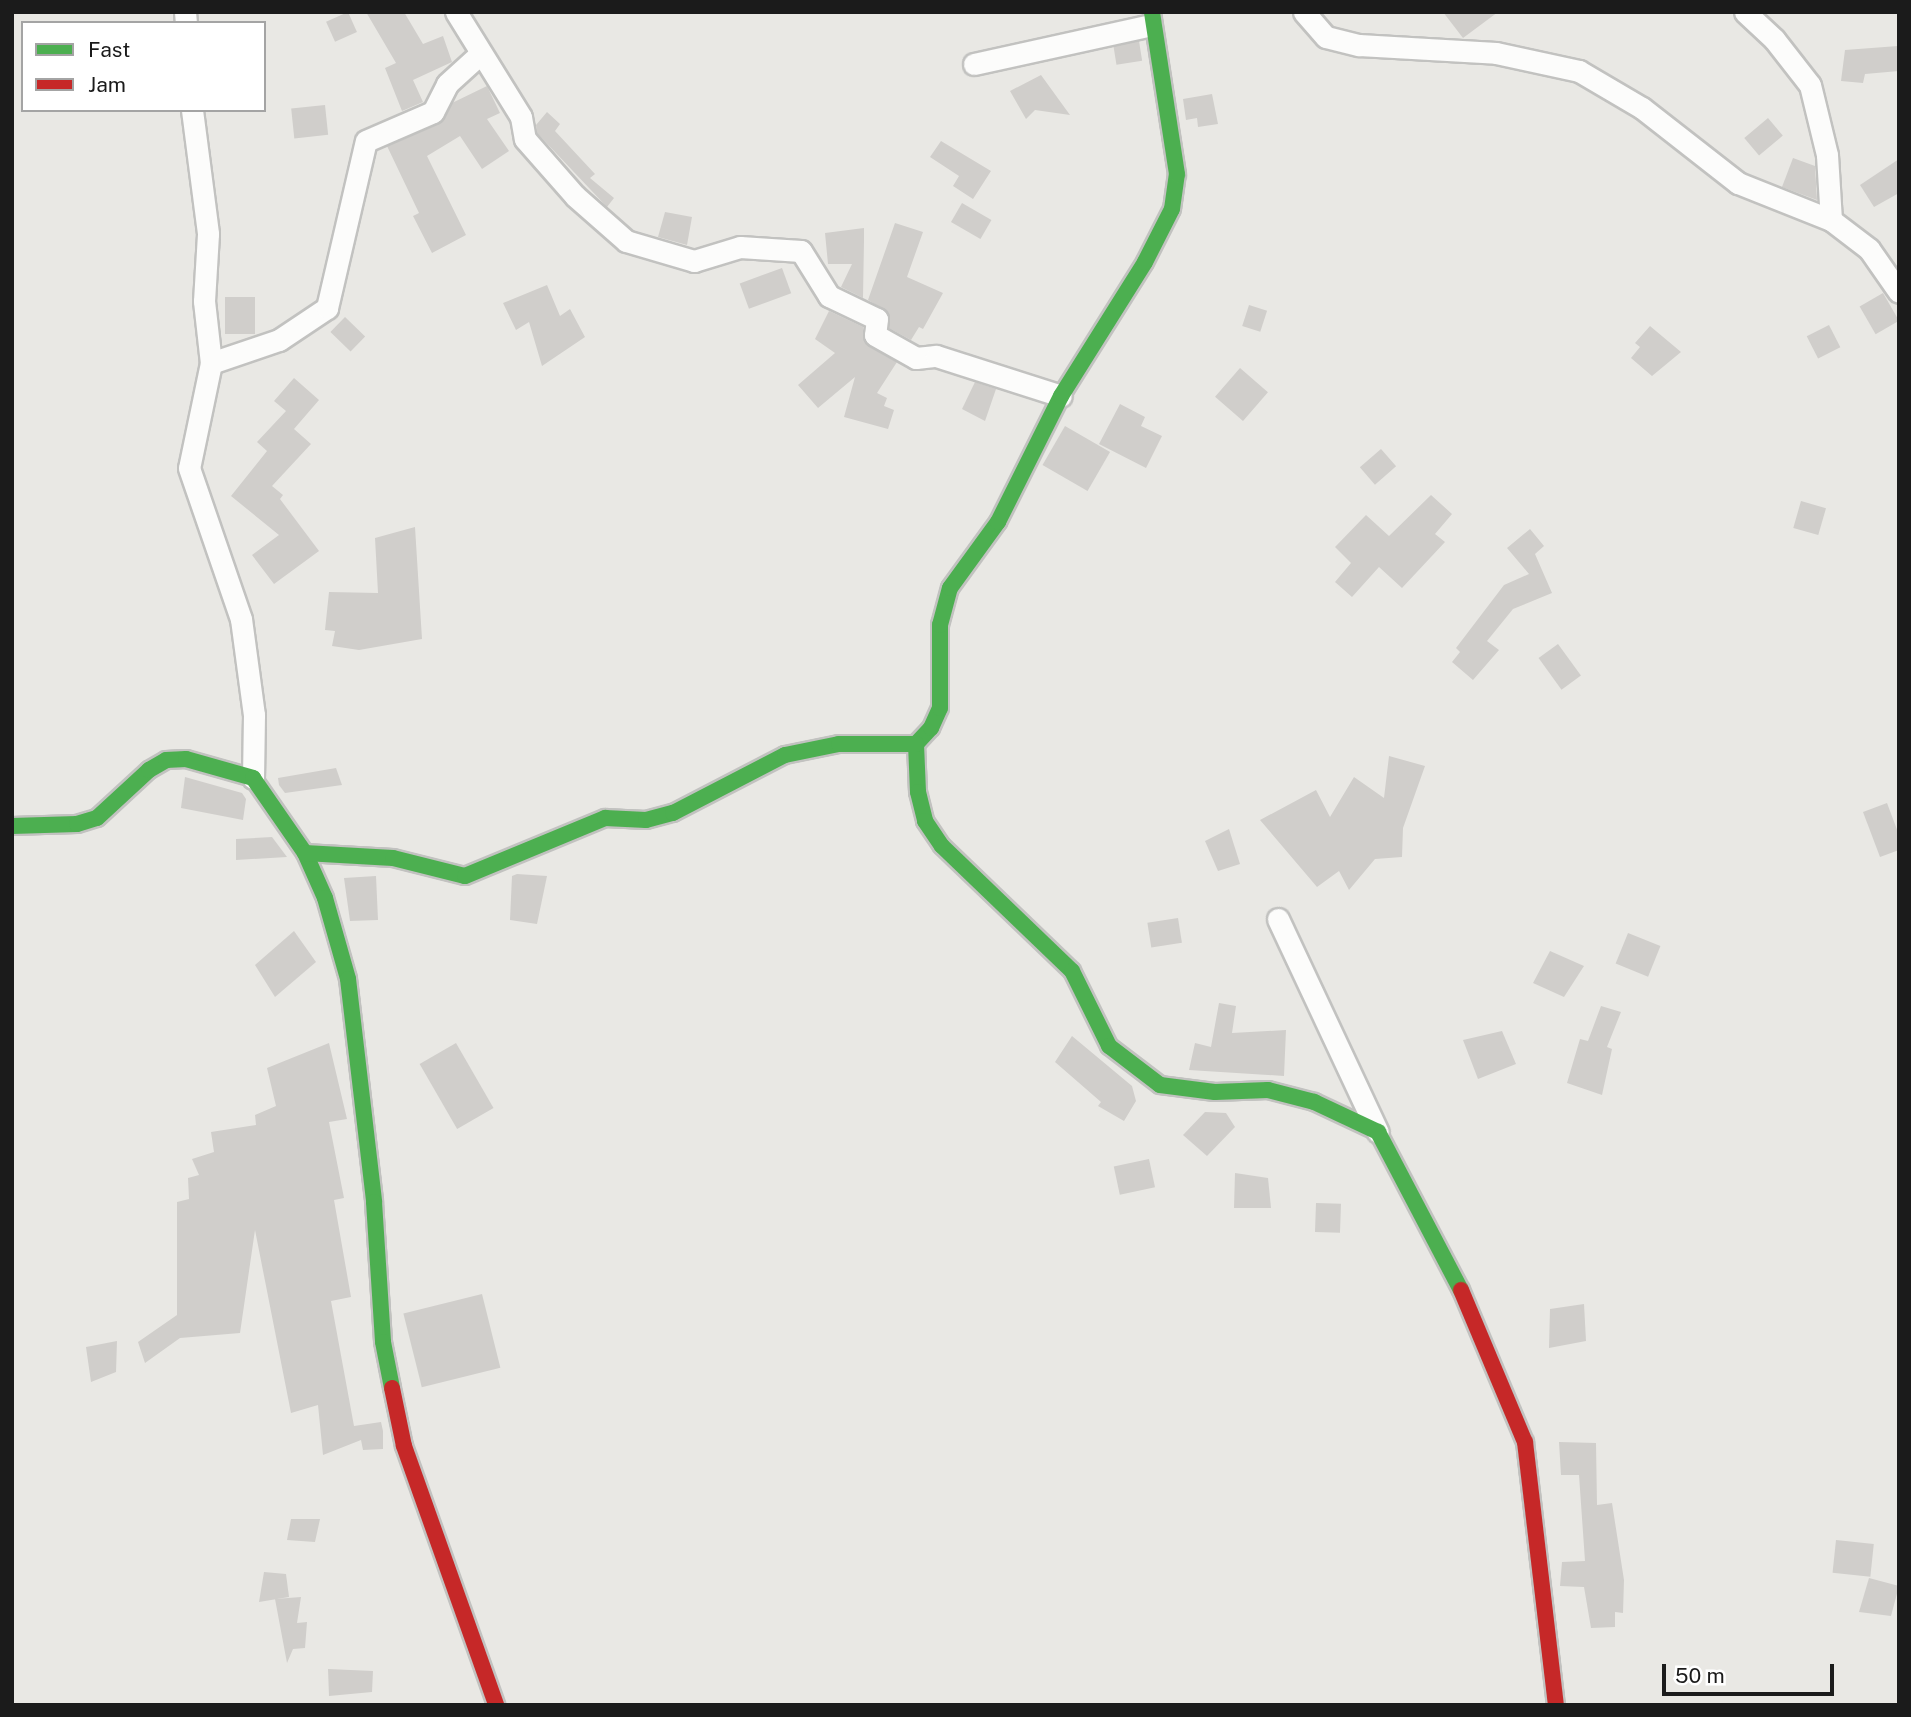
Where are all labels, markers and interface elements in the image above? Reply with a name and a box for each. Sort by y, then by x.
legend [21,21,266,112]
text: Fast [88,37,130,62]
text: Jam [88,72,126,97]
scale bar [1666,1650,1838,1694]
text: 50 m [1675,1663,1725,1688]

